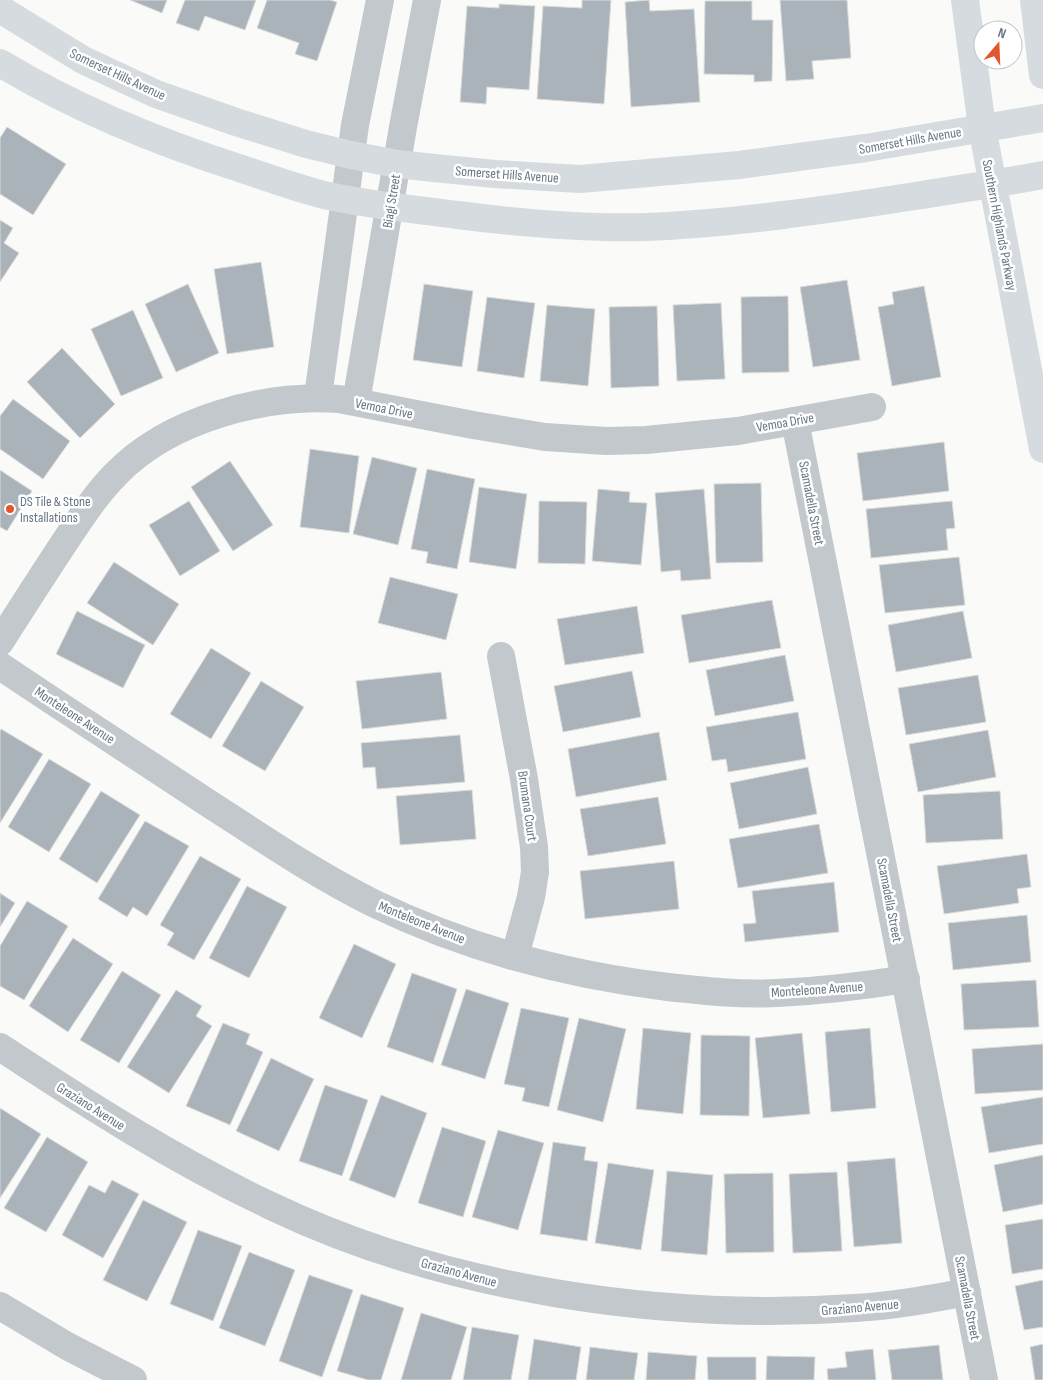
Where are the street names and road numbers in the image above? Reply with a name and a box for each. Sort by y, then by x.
street label: Somerset Hills Avenue [67,45,168,104]
street label: Somerset Hills Avenue [858,123,963,158]
street label: Southern Highlands Parkway [978,158,1021,293]
street label: Somerset Hills Avenue [455,162,559,187]
street label: Biagi Street [379,173,404,229]
street label: Vemoa Drive [354,395,414,422]
street label: Vemoa Drive [755,409,815,436]
street label: Scamadella Street [795,460,828,546]
street label: Monteleone Avenue [31,683,118,748]
street label: Brumana Court [514,770,541,842]
street label: Scamadella Street [873,857,906,943]
street label: Monteleone Avenue [376,897,468,948]
street label: Monteleone Avenue [770,978,864,1001]
street label: Graziano Avenue [53,1079,128,1134]
street label: Graziano Avenue [419,1254,498,1291]
street label: Scamadella Street [951,1255,984,1341]
street label: Graziano Avenue [821,1296,899,1319]

